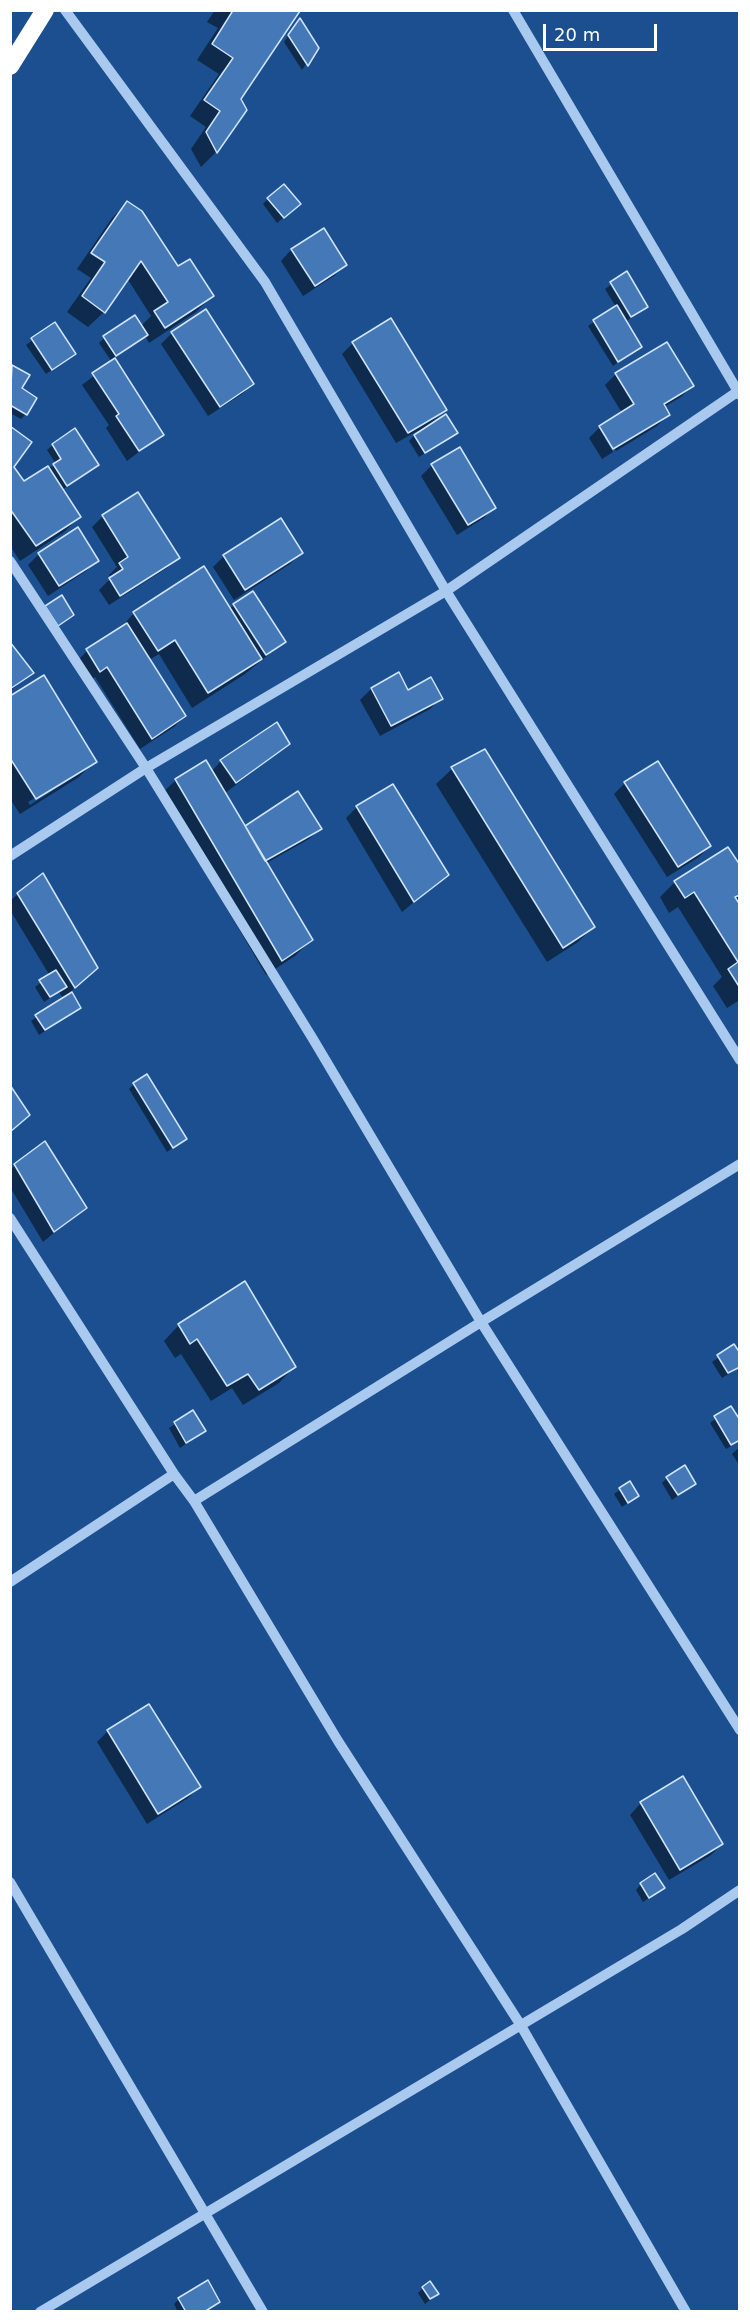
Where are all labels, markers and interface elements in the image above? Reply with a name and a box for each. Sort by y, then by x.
scale bar [546,12,660,50]
text: 20 m [554,24,600,45]

